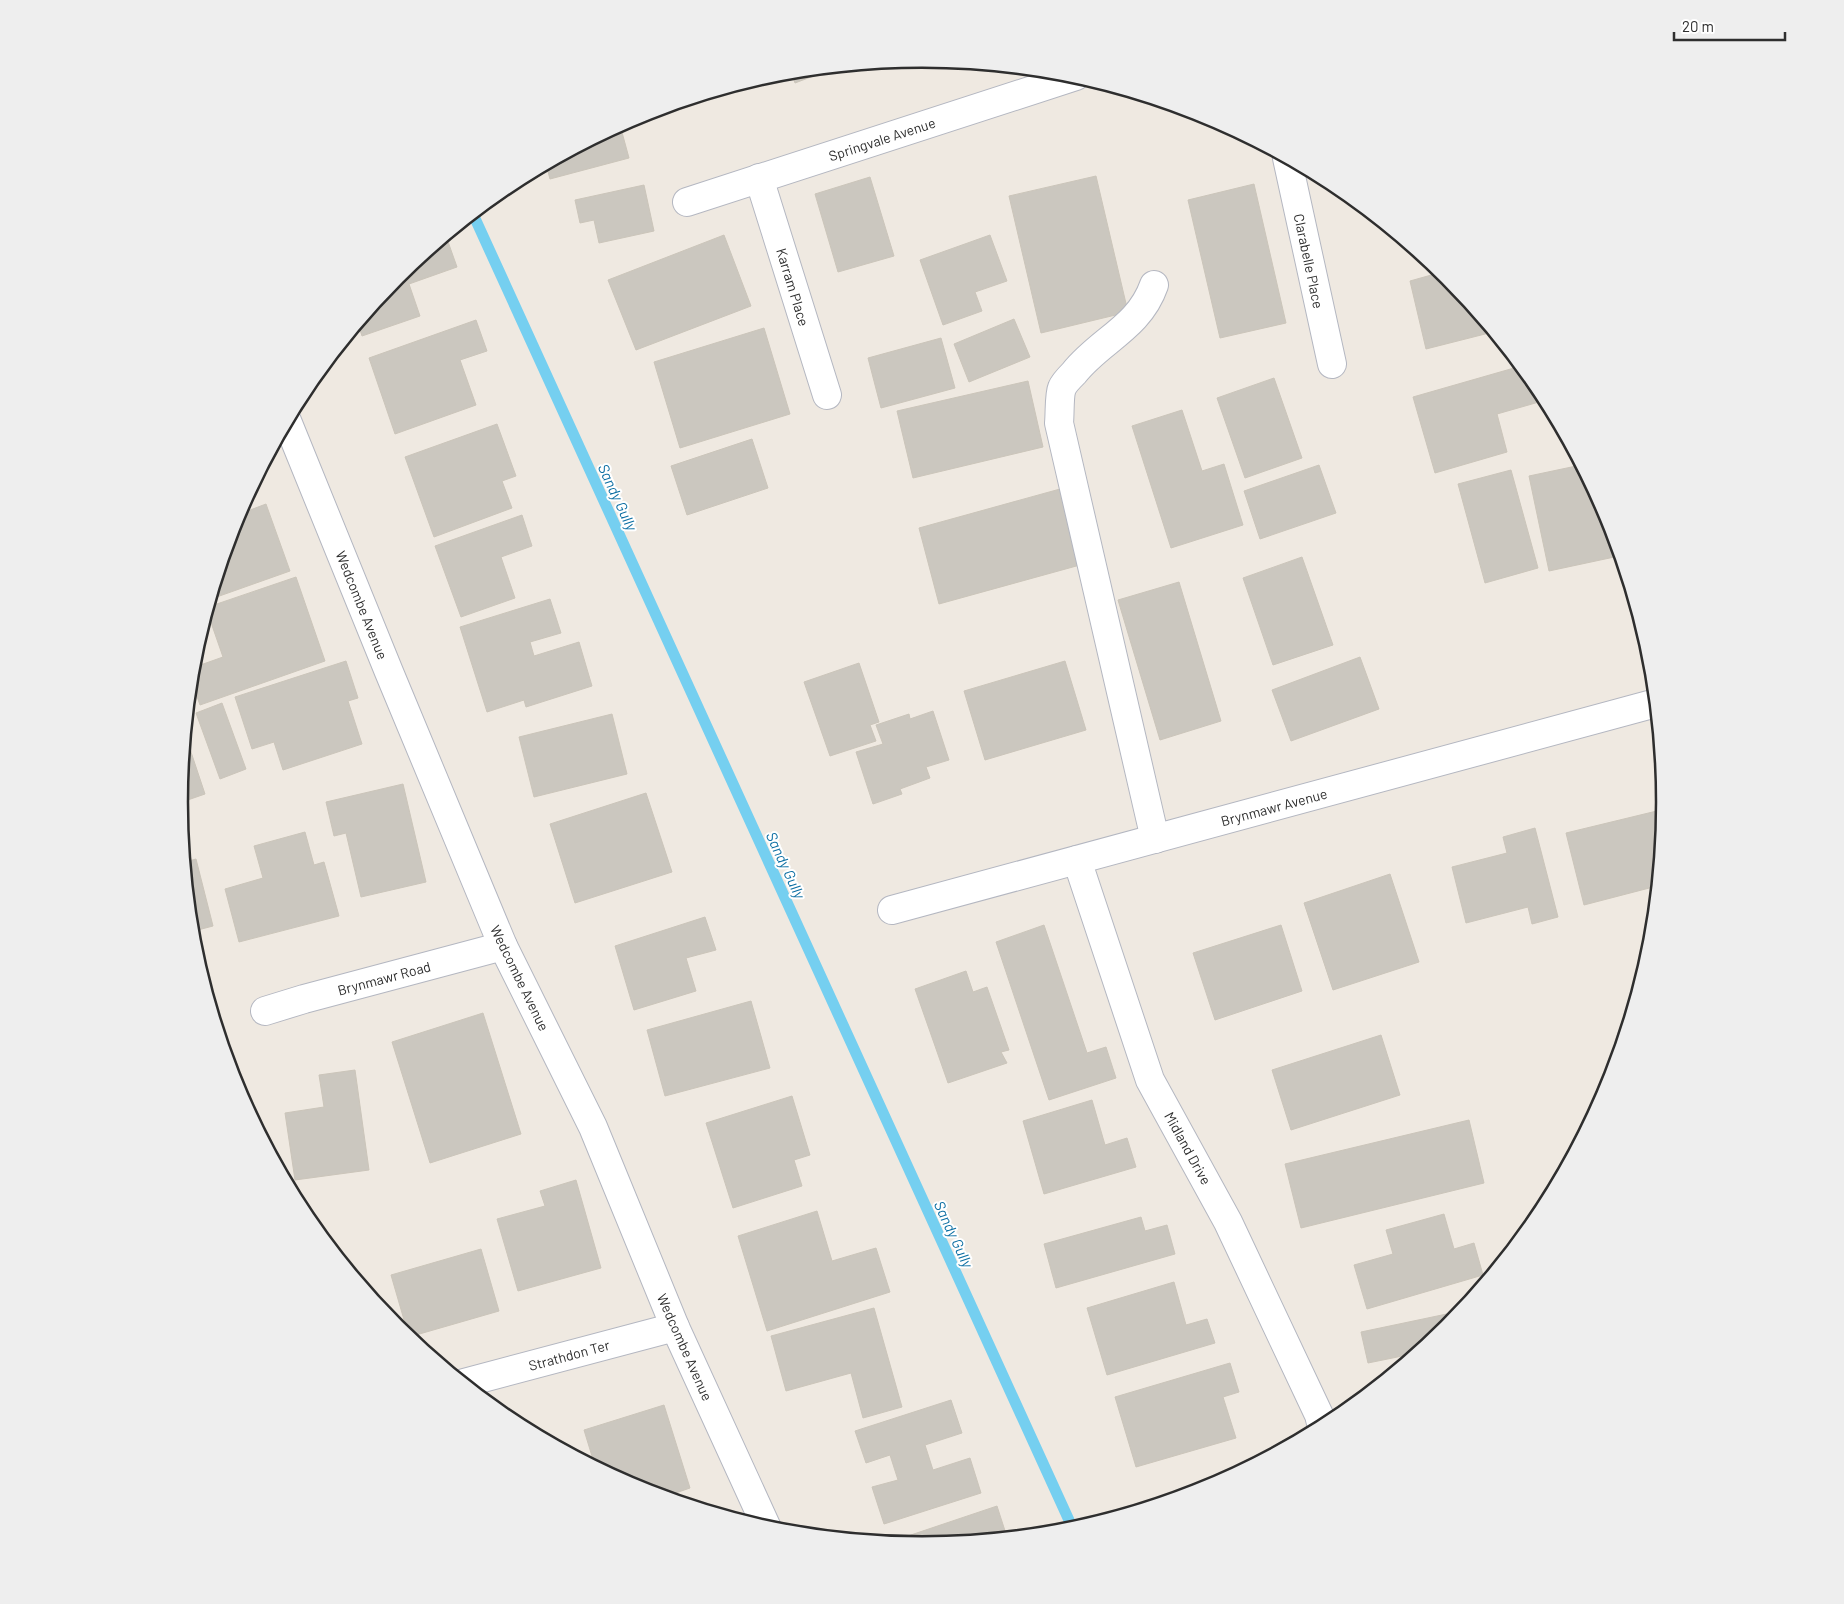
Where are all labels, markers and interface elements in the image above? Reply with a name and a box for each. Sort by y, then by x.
scale bar [1674,10,1785,42]
text: 20 m [1682,17,1714,35]
street label: Springvale Avenue [826,114,938,164]
street label: Clarabelle Place [1291,212,1327,310]
street label: Karram Place [773,246,813,328]
water label: Sandy Gully [595,461,642,535]
street label: Wedcombe Avenue [332,548,392,662]
street label: Brynmawr Avenue [1219,785,1329,829]
water label: Sandy Gully [763,829,810,903]
street label: Wedcombe Avenue [487,922,553,1034]
street label: Brynmawr Road [336,957,432,999]
street label: Midland Drive [1161,1109,1215,1187]
water label: Sandy Gully [931,1198,978,1272]
street label: Wedcombe Avenue [654,1291,716,1403]
street label: Strathdon Ter [527,1336,611,1374]

